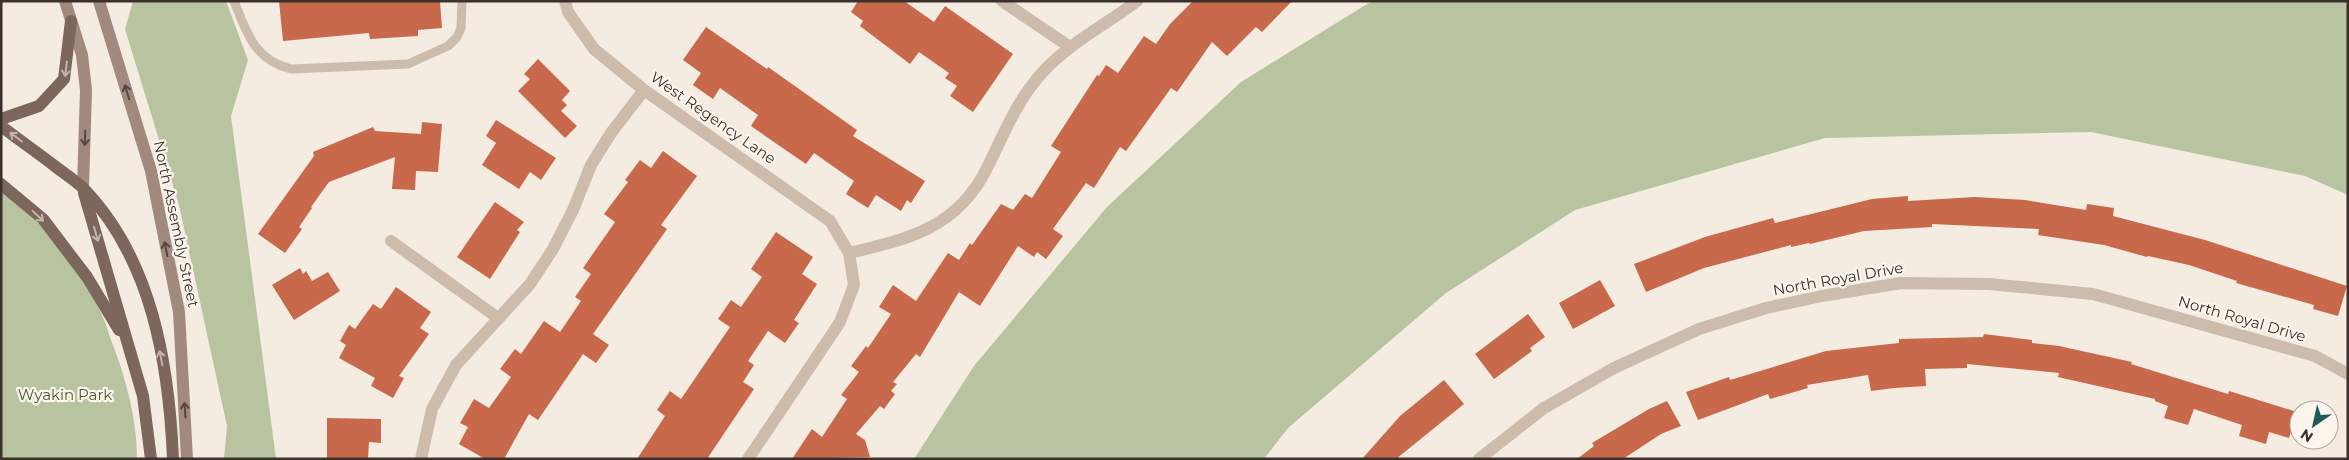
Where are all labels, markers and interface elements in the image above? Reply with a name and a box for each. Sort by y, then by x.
one-way arrow [61,61,71,77]
street label: West Regency Lane [647,67,780,168]
one-way arrow [121,84,131,100]
one-way arrow [80,130,89,146]
one-way arrow [9,132,23,142]
street label: North Assembly Street [150,139,203,309]
one-way arrow [32,210,44,222]
one-way arrow [92,226,101,242]
one-way arrow [161,241,171,257]
street label: North Royal Drive [1771,258,1905,299]
street label: North Royal Drive [2176,291,2308,346]
one-way arrow [156,351,166,367]
park label: Wyakin Park [18,385,112,404]
north arrow [2289,400,2339,450]
one-way arrow [181,402,190,418]
text: N [2297,425,2316,446]

